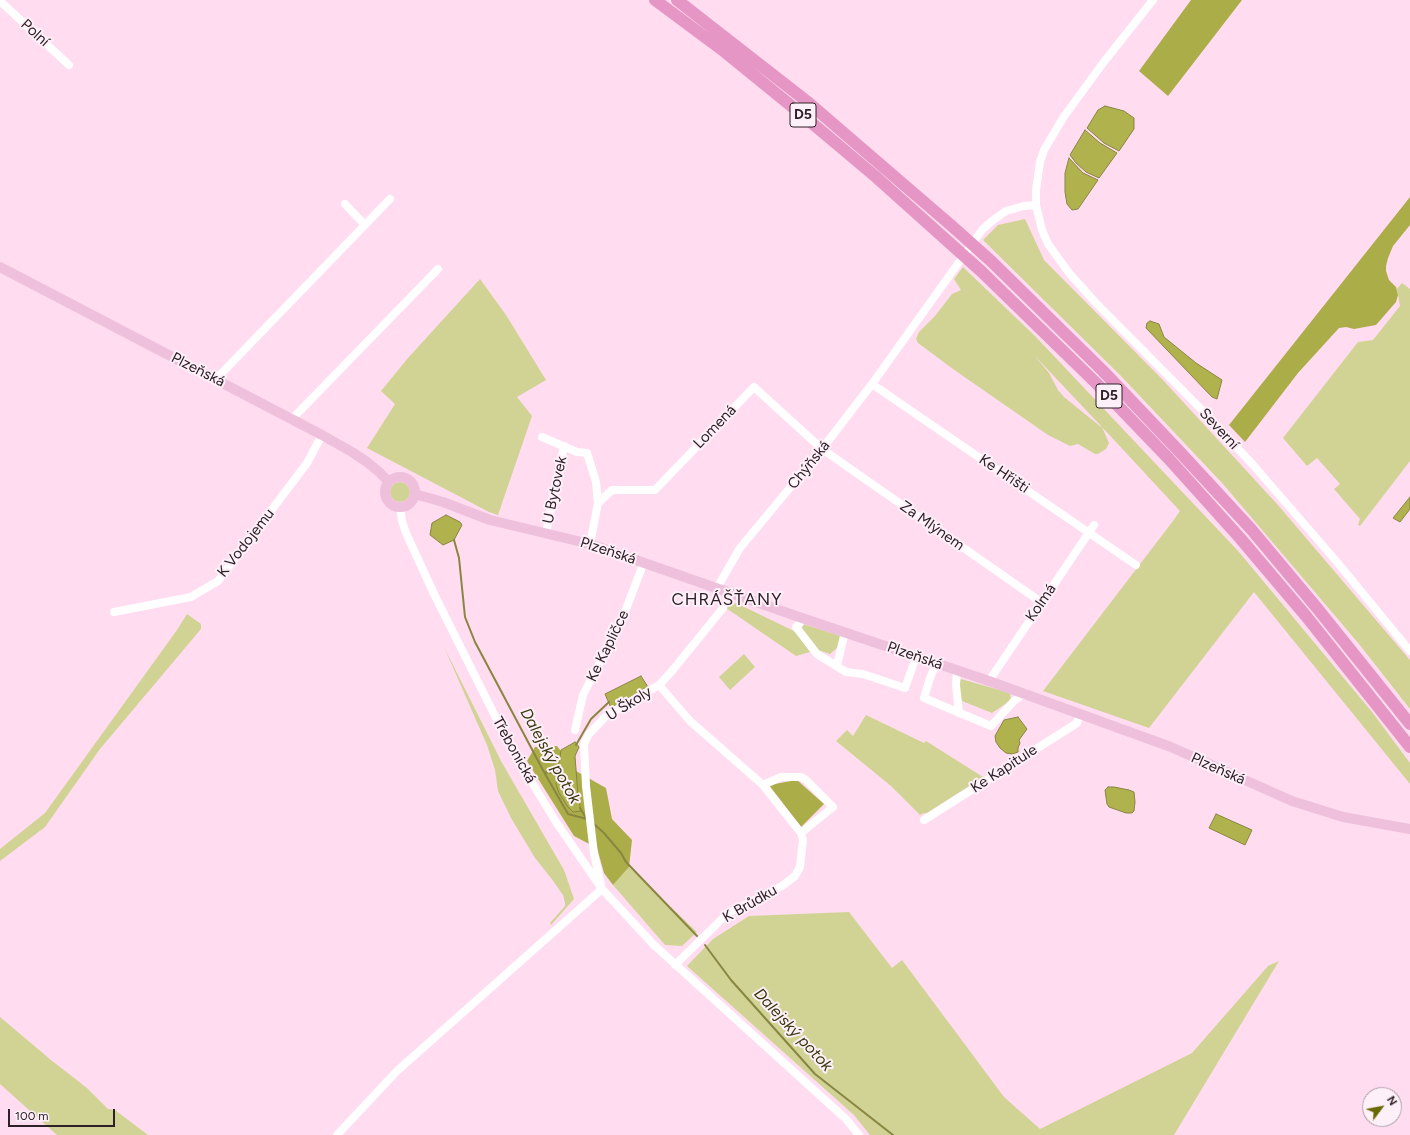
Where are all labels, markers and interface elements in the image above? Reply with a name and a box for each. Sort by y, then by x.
street label: Polní [17,15,53,51]
road number: D5 [790,103,816,127]
street label: Plzeňská [168,349,228,391]
road number: D5 [1096,384,1122,408]
street label: Lomená [690,402,740,452]
street label: Severní [1195,405,1243,453]
street label: Chýňská [784,437,834,493]
street label: Ke Hřišti [975,451,1033,497]
street label: U Bytovek [539,455,571,525]
street label: Za Mlýnem [896,497,968,555]
street label: K Vodojemu [214,505,278,581]
street label: Plzeňská [578,534,638,568]
street label: Kolmá [1022,581,1060,625]
district label: CHRÁŠŤANY [672,590,782,610]
street label: Ke Kapličce [583,607,633,685]
street label: Plzeňská [885,638,945,674]
street label: U Školy [603,683,655,725]
water label: Dalejský potok [516,705,584,807]
street label: Třebonická [488,714,540,786]
street label: Ke Kapitule [967,741,1041,797]
street label: Plzeňská [1188,749,1248,789]
street label: K Brůdku [720,881,780,927]
water label: Dalejský potok [750,985,836,1075]
north arrow [1362,1087,1402,1127]
text: N [1384,1094,1400,1108]
scale bar [10,1101,117,1127]
text: 100 m [15,1109,49,1123]

